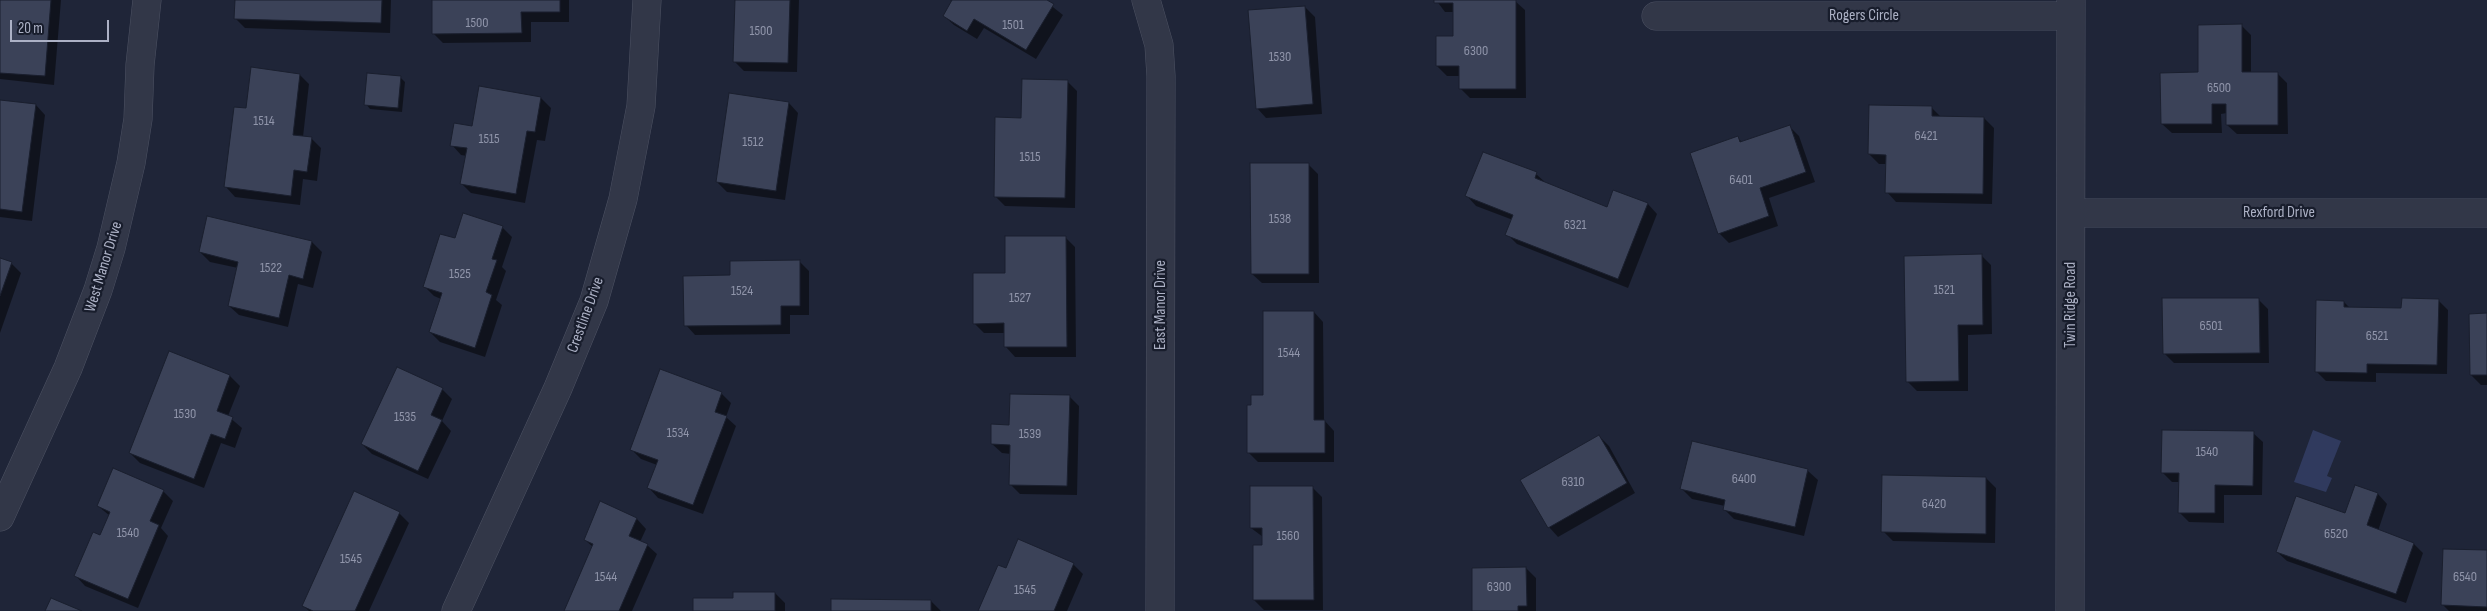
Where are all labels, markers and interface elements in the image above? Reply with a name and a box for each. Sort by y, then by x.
street label: Rogers Circle [1829,6,1899,26]
scale bar [12,10,111,42]
house number: 1500 [465,15,489,31]
house number: 1501 [1002,17,1024,33]
text: 20 m [18,19,43,38]
house number: 1500 [749,23,773,39]
house number: 6300 [1464,43,1488,59]
house number: 1530 [1269,49,1291,65]
house number: 6500 [2207,80,2231,96]
house number: 1514 [253,113,275,129]
house number: 6421 [1914,128,1938,144]
house number: 1515 [478,131,500,147]
house number: 1512 [742,134,764,150]
house number: 1515 [1019,149,1041,165]
house number: 6401 [1729,172,1753,188]
street label: Rexford Drive [2243,203,2315,223]
house number: 1538 [1269,211,1291,227]
house number: 6321 [1564,217,1586,233]
street label: West Manor Drive [81,219,127,315]
house number: 1522 [260,260,282,276]
street label: East Manor Drive [1151,260,1171,350]
street label: Twin Ridge Road [2061,262,2081,348]
house number: 1525 [449,266,471,282]
street label: Crestline Drive [563,275,609,355]
house number: 1521 [1933,282,1955,298]
house number: 1524 [731,283,753,299]
house number: 1527 [1009,290,1031,306]
house number: 6501 [2200,318,2222,334]
house number: 6521 [2366,328,2388,344]
house number: 1544 [1278,345,1300,361]
house number: 1530 [174,406,196,422]
house number: 1535 [394,409,416,425]
house number: 1534 [667,425,689,441]
house number: 1539 [1019,426,1041,442]
house number: 1540 [2196,444,2218,460]
house number: 6400 [1732,471,1756,487]
house number: 6310 [1561,474,1585,490]
house number: 6420 [1922,496,1946,512]
house number: 1540 [117,525,139,541]
house number: 6520 [2324,526,2348,542]
house number: 1560 [1277,528,1299,544]
house number: 1545 [340,551,362,567]
house number: 1544 [595,569,617,585]
house number: 6540 [2453,569,2477,585]
house number: 6300 [1487,579,1511,595]
house number: 1545 [1014,582,1036,598]

